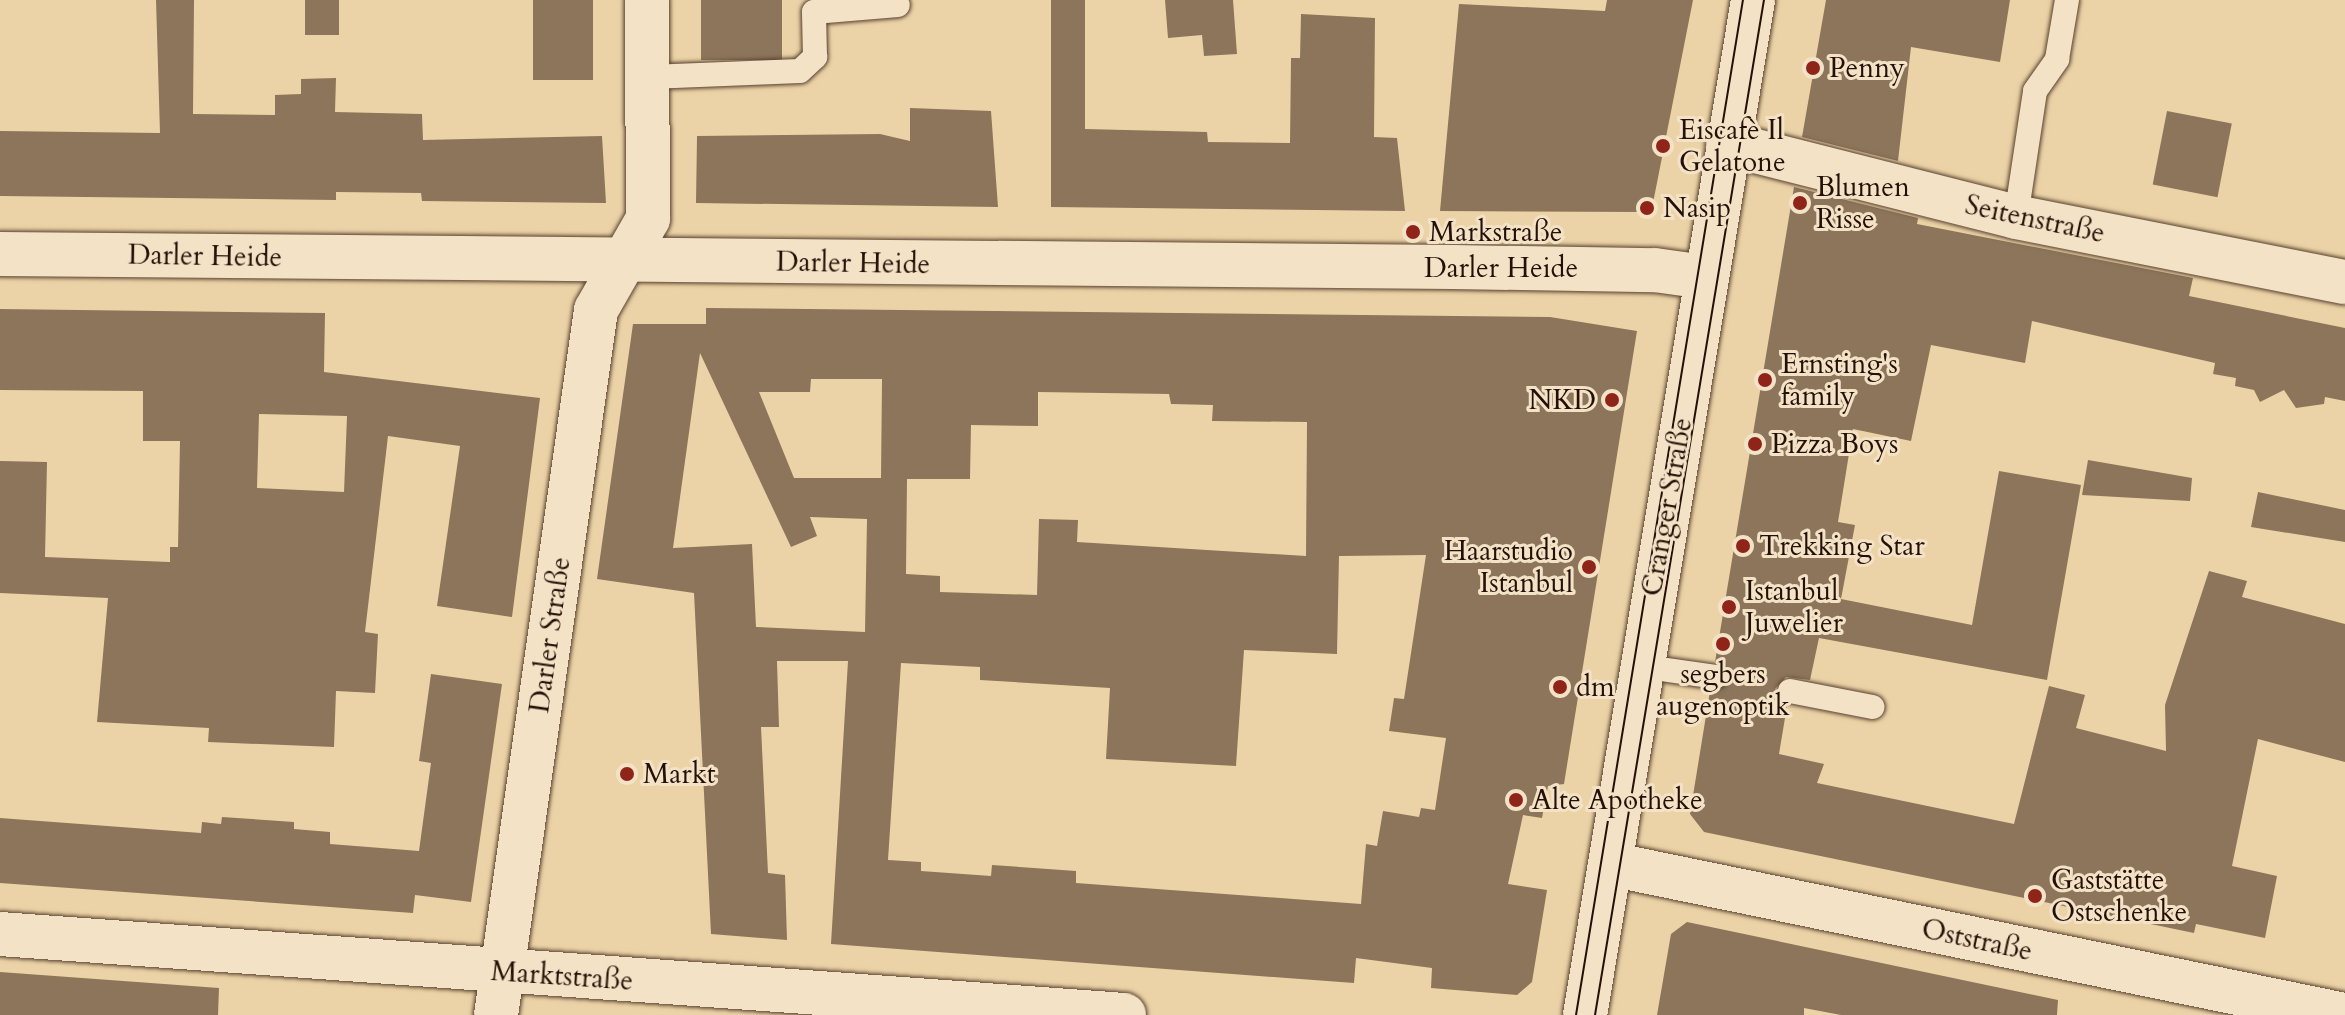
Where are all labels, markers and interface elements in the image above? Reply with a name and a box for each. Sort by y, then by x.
place label: Penny [1829,51,1905,85]
marker: Penny [1804,59,1822,77]
place label: Eiscafè Il Gelatone [1679,113,1786,179]
marker: Eiscafè Il Gelatone [1654,137,1672,155]
place label: Blumen Risse [1816,170,1910,236]
street label: Seitenstraße [1962,188,2108,250]
place label: Nasip [1663,191,1731,225]
marker: Blumen Risse [1791,194,1809,212]
marker: Nasip [1638,199,1656,217]
place label: Markstraße [1429,215,1563,249]
marker: Markstraße [1404,223,1422,241]
street label: Darler Heide [128,238,282,274]
street label: Darler Heide [776,245,930,281]
street label: Darler Heide [1424,251,1578,285]
place label: Ernsting's family [1781,347,1898,413]
marker: Ernsting's family [1756,371,1774,389]
place label: NKD [1529,383,1596,417]
marker: NKD [1603,391,1621,409]
street label: Cranger Straße [1635,415,1699,599]
place label: Pizza Boys [1771,427,1898,461]
marker: Pizza Boys [1746,435,1764,453]
place label: Trekking Star [1759,529,1925,563]
place label: Haarstudio Istanbul [1444,534,1573,600]
marker: Trekking Star [1734,537,1752,555]
street label: Darler Straße [522,555,578,715]
marker: Haarstudio Istanbul [1580,558,1598,576]
place label: Istanbul Juwelier [1745,574,1843,640]
marker: Istanbul Juwelier [1720,598,1738,616]
marker: segbers augenoptik [1714,635,1732,653]
place label: segbers augenoptik [1656,657,1790,723]
place label: dm [1576,670,1615,704]
marker: dm [1551,678,1569,696]
place label: Markt [643,757,716,791]
marker: Markt [618,765,636,783]
place label: Alte Apotheke [1532,783,1703,817]
marker: Alte Apotheke [1507,791,1525,809]
place label: Gaststätte Ostschenke [2051,863,2187,929]
marker: Gaststätte Ostschenke [2026,887,2044,905]
street label: Oststraße [1919,912,2035,968]
street label: Marktstraße [490,954,634,998]

